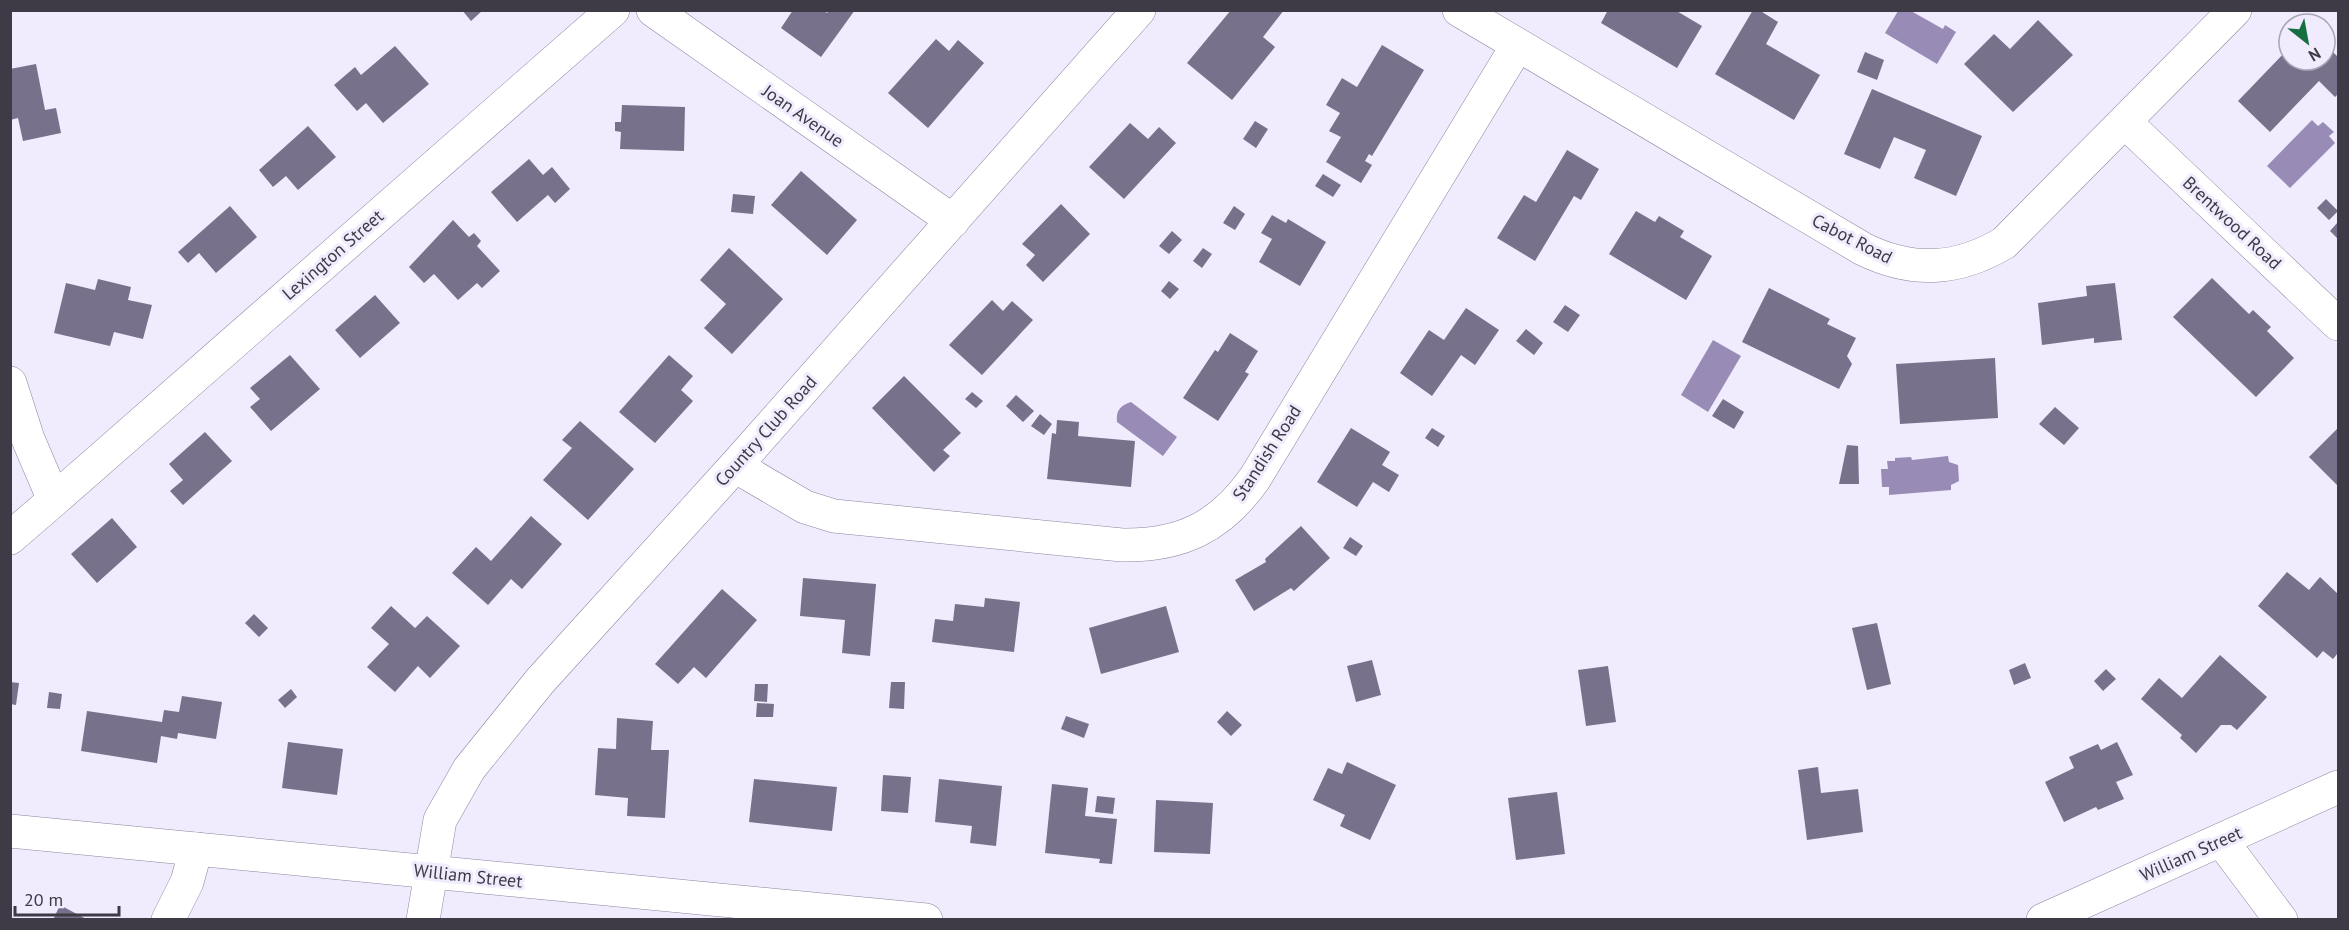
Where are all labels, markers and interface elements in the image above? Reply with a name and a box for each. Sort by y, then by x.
north arrow [2277,12,2337,72]
text: N [2305,44,2324,66]
street label: Joan Avenue [757,79,848,152]
street label: Brentwood Road [2178,171,2286,274]
street label: Lexington Street [277,204,388,305]
street label: Cabot Road [1808,208,1896,269]
street label: Country Club Road [710,370,822,491]
street label: Standish Road [1227,401,1306,505]
street label: William Street [2136,821,2245,886]
street label: William Street [412,858,524,893]
scale bar [15,879,118,917]
text: 20 m [24,888,63,911]

